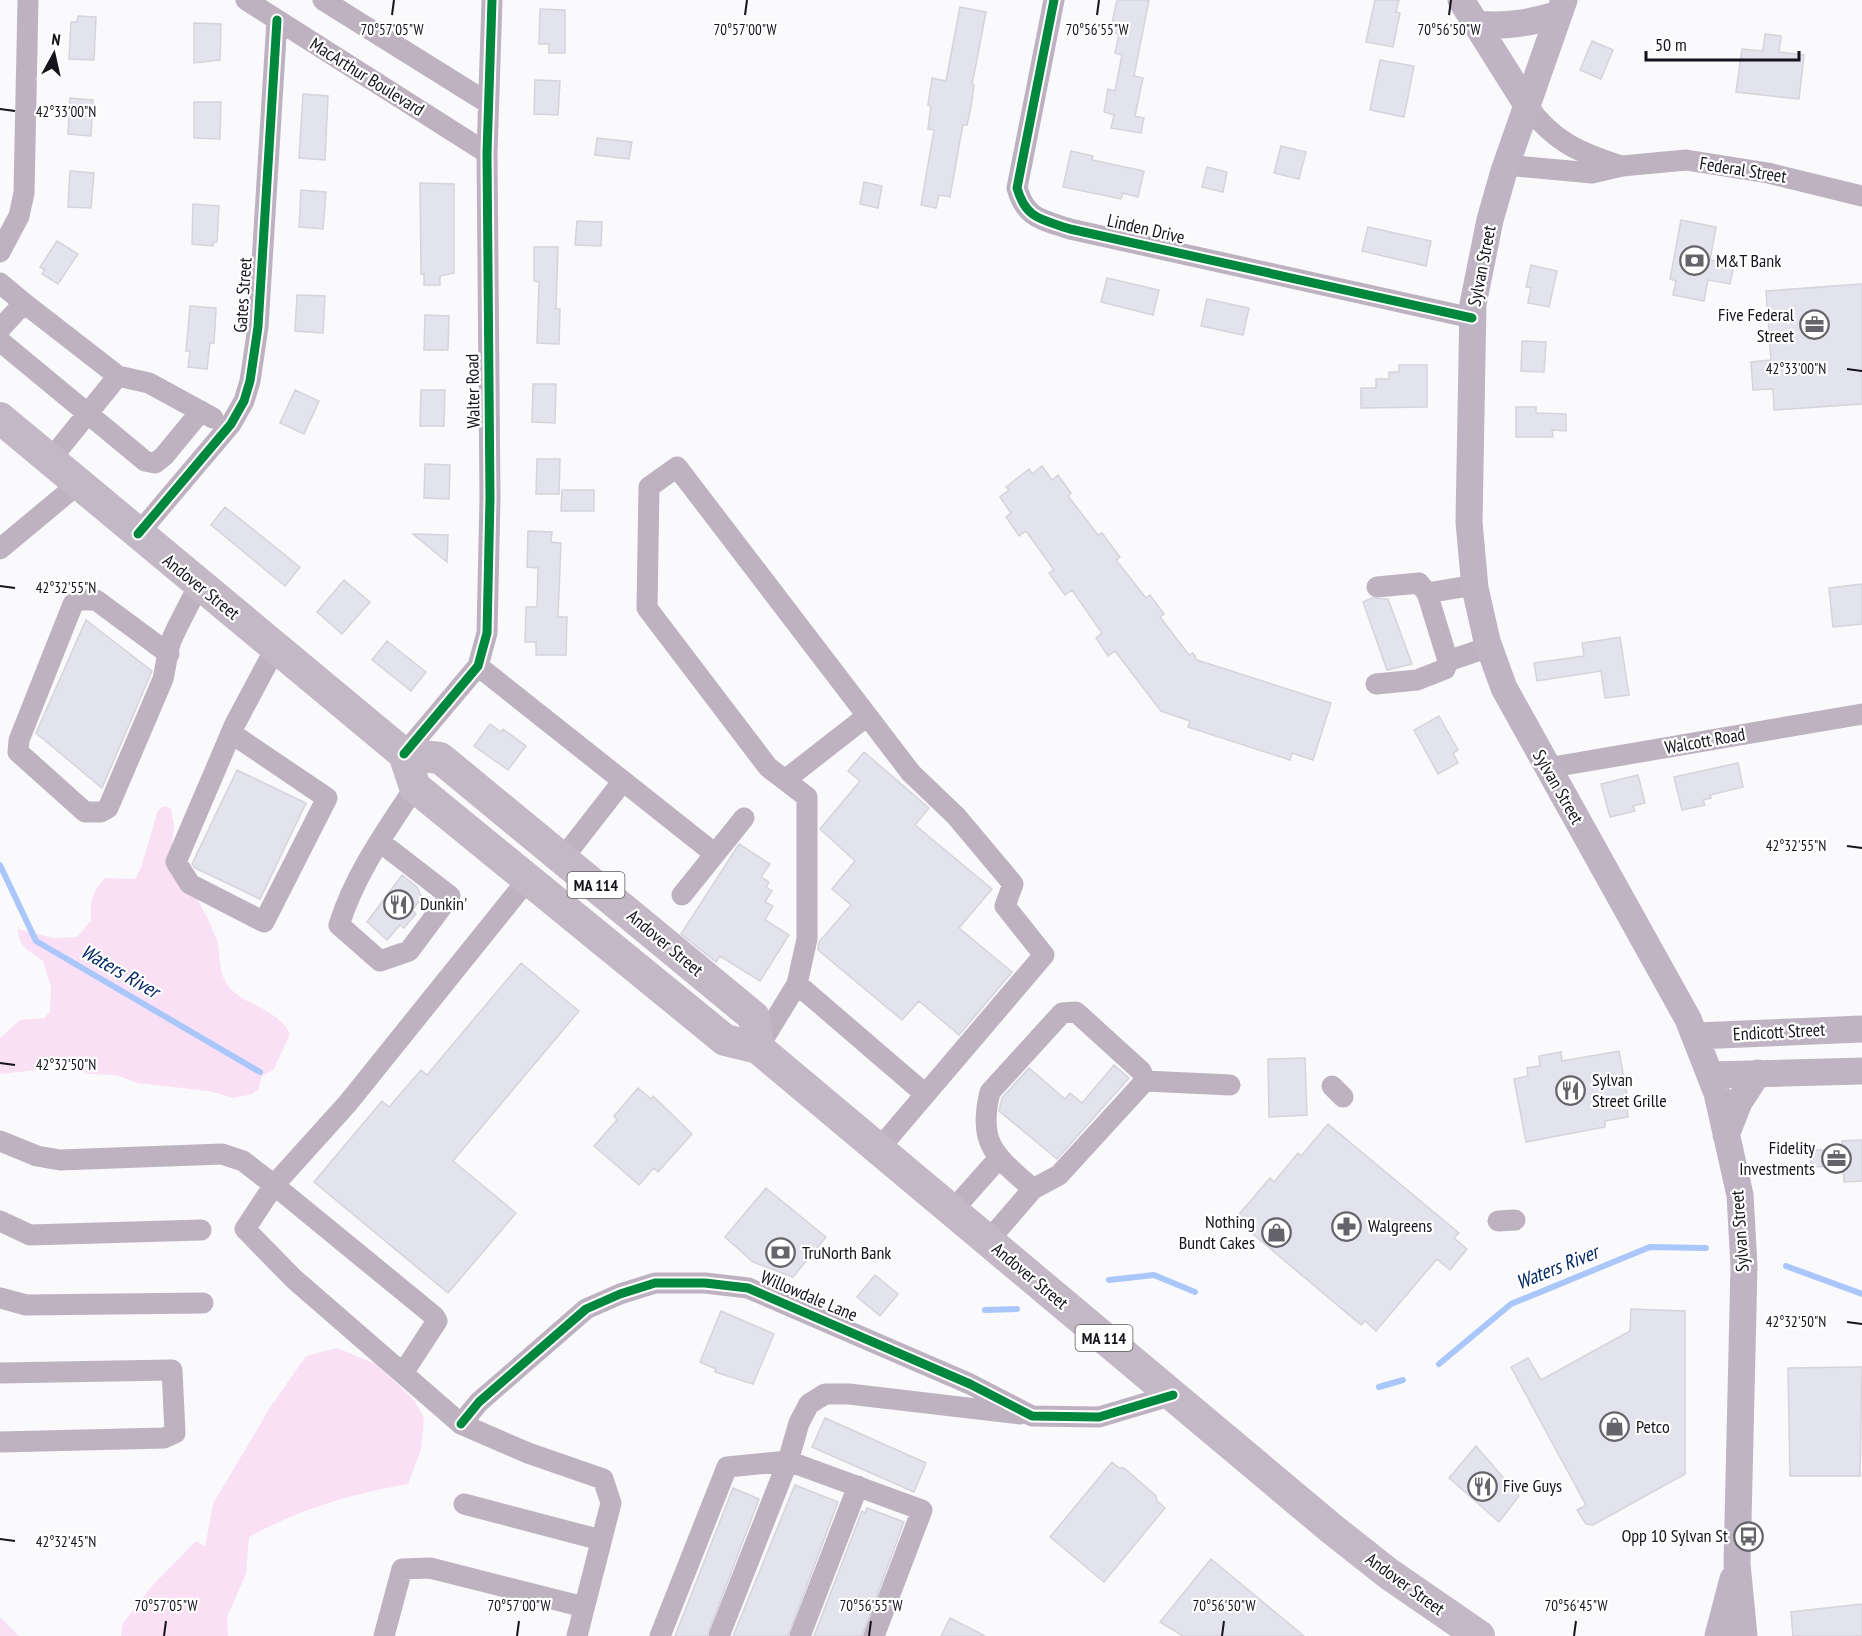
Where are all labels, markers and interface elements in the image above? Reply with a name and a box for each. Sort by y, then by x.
text: 70°57'05"W [360,20,424,39]
text: 70°57'00"W [713,20,777,39]
text: 70°56'55"W [1065,20,1129,39]
text: 70°56'50"W [1417,20,1481,39]
north arrow [24,24,84,84]
scale bar [1646,24,1799,62]
text: N [50,29,62,50]
street label: MacArthur Boulevard [306,32,429,121]
text: 50 m [1655,33,1687,56]
text: 42°33'00"N [36,102,96,121]
street label: Federal Street [1698,151,1788,188]
street label: Linden Drive [1105,208,1187,249]
street label: Sylvan Street [1462,223,1501,308]
bank icon: M&T Bank [1679,245,1711,277]
place label: M&T Bank [1716,249,1781,272]
street label: Gates Street [228,256,257,333]
place label: Five Federal Street [1718,303,1795,347]
office icon: Five Federal Street [1799,309,1831,341]
street label: Walter Road [460,354,485,428]
text: 42°33'00"N [1766,359,1826,378]
street label: Andover Street [158,549,244,625]
text: 42°32'55"N [36,578,96,597]
street label: Walcott Road [1663,722,1747,759]
street label: Sylvan Street [1528,746,1589,828]
text: 42°32'55"N [1766,836,1826,855]
road number: MA 114 [568,872,624,898]
restaurant icon: Dunkin' [383,888,415,920]
place label: Dunkin' [420,892,467,915]
street label: Andover Street [623,904,708,981]
water label: Waters River [76,938,166,1005]
street label: Endicott Street [1732,1018,1826,1045]
text: 42°32'50"N [36,1055,96,1074]
place label: Sylvan Street Grille [1592,1068,1667,1112]
restaurant icon: Sylvan Street Grille [1555,1074,1587,1106]
place label: Fidelity Investments [1739,1136,1815,1180]
office icon: Fidelity Investments [1820,1142,1852,1174]
street label: Sylvan Street [1725,1189,1754,1273]
place label: Nothing Bundt Cakes [1179,1210,1255,1254]
pharmacy icon: Walgreens [1331,1210,1363,1242]
place label: Walgreens [1368,1214,1432,1237]
shop icon: Nothing Bundt Cakes [1260,1216,1292,1248]
bank icon: TruNorth Bank [765,1237,797,1269]
street label: Andover Street [988,1237,1073,1314]
water label: Waters River [1512,1238,1604,1295]
place label: TruNorth Bank [802,1241,891,1264]
street label: Willowdale Lane [757,1265,861,1326]
text: 42°32'50"N [1766,1312,1826,1331]
road number: MA 114 [1076,1325,1132,1351]
shop icon: Petco [1599,1411,1631,1443]
place label: Petco [1636,1415,1670,1438]
restaurant icon: Five Guys [1466,1470,1498,1502]
place label: Five Guys [1503,1474,1562,1497]
bus stop icon: Opp 10 Sylvan St [1733,1520,1765,1552]
place label: Opp 10 Sylvan St [1621,1524,1728,1547]
text: 42°32'45"N [36,1532,96,1551]
street label: Andover Street [1361,1547,1449,1620]
text: 70°57'05"W [134,1596,198,1615]
text: 70°57'00"W [487,1596,551,1615]
text: 70°56'55"W [839,1596,903,1615]
text: 70°56'50"W [1192,1596,1256,1615]
text: 70°56'45"W [1544,1596,1608,1615]

